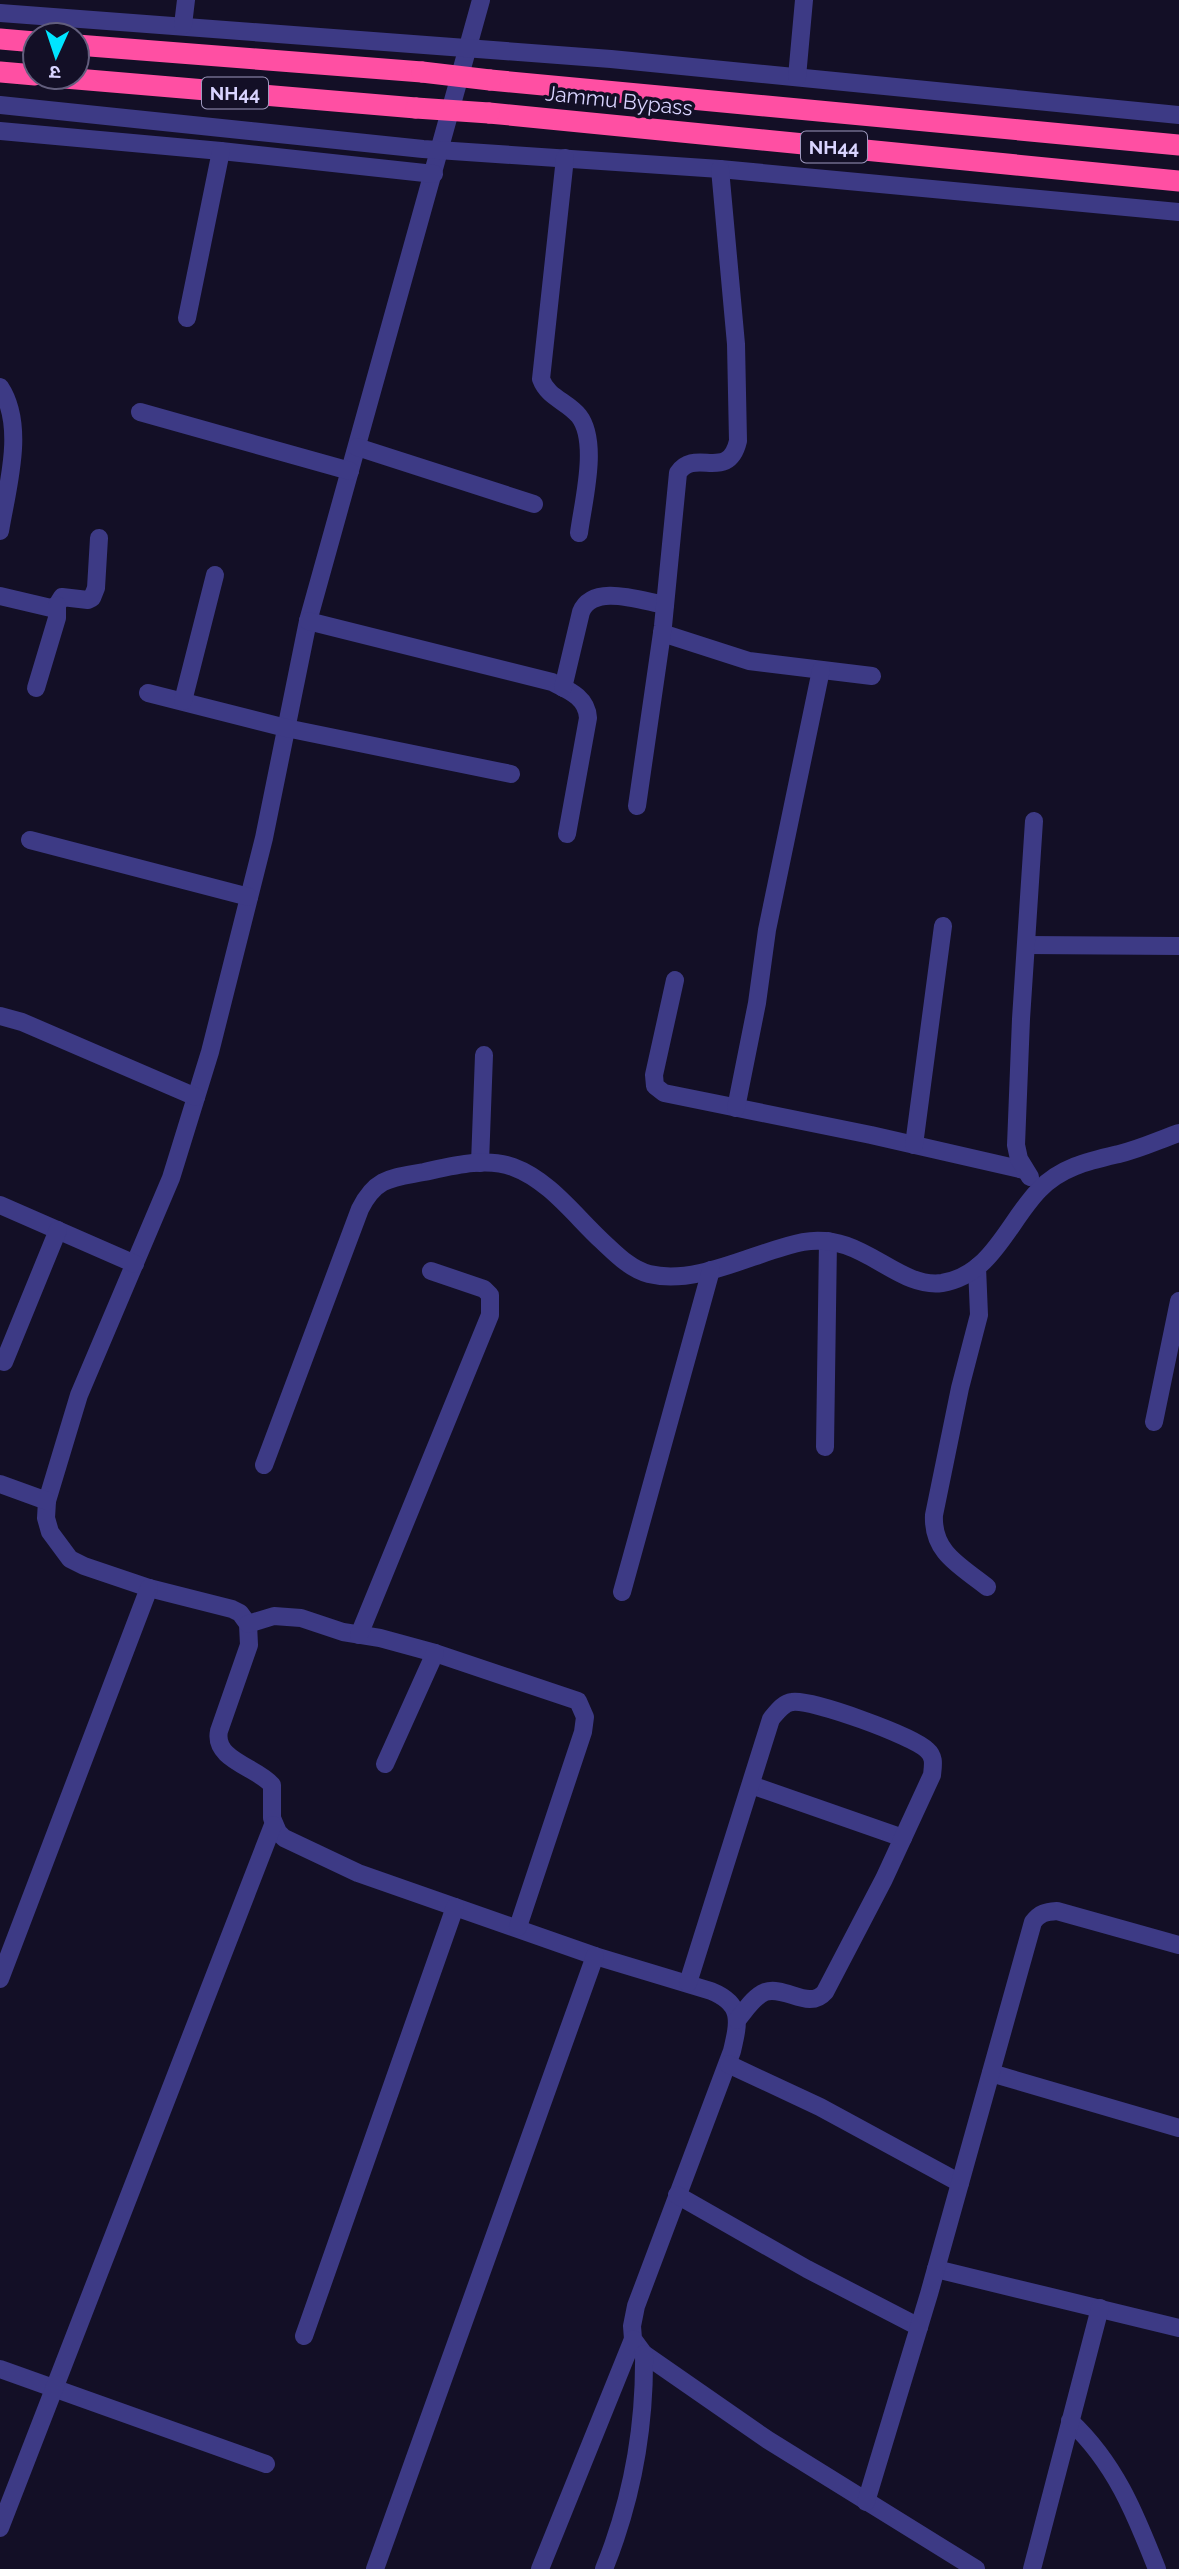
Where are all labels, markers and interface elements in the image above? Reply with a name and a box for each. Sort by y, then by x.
north arrow [21,21,91,91]
text: उ [48,62,61,84]
road number: NH44 [202,78,268,108]
street label: Jammu Bypass [544,80,694,121]
road number: NH44 [801,132,867,162]

